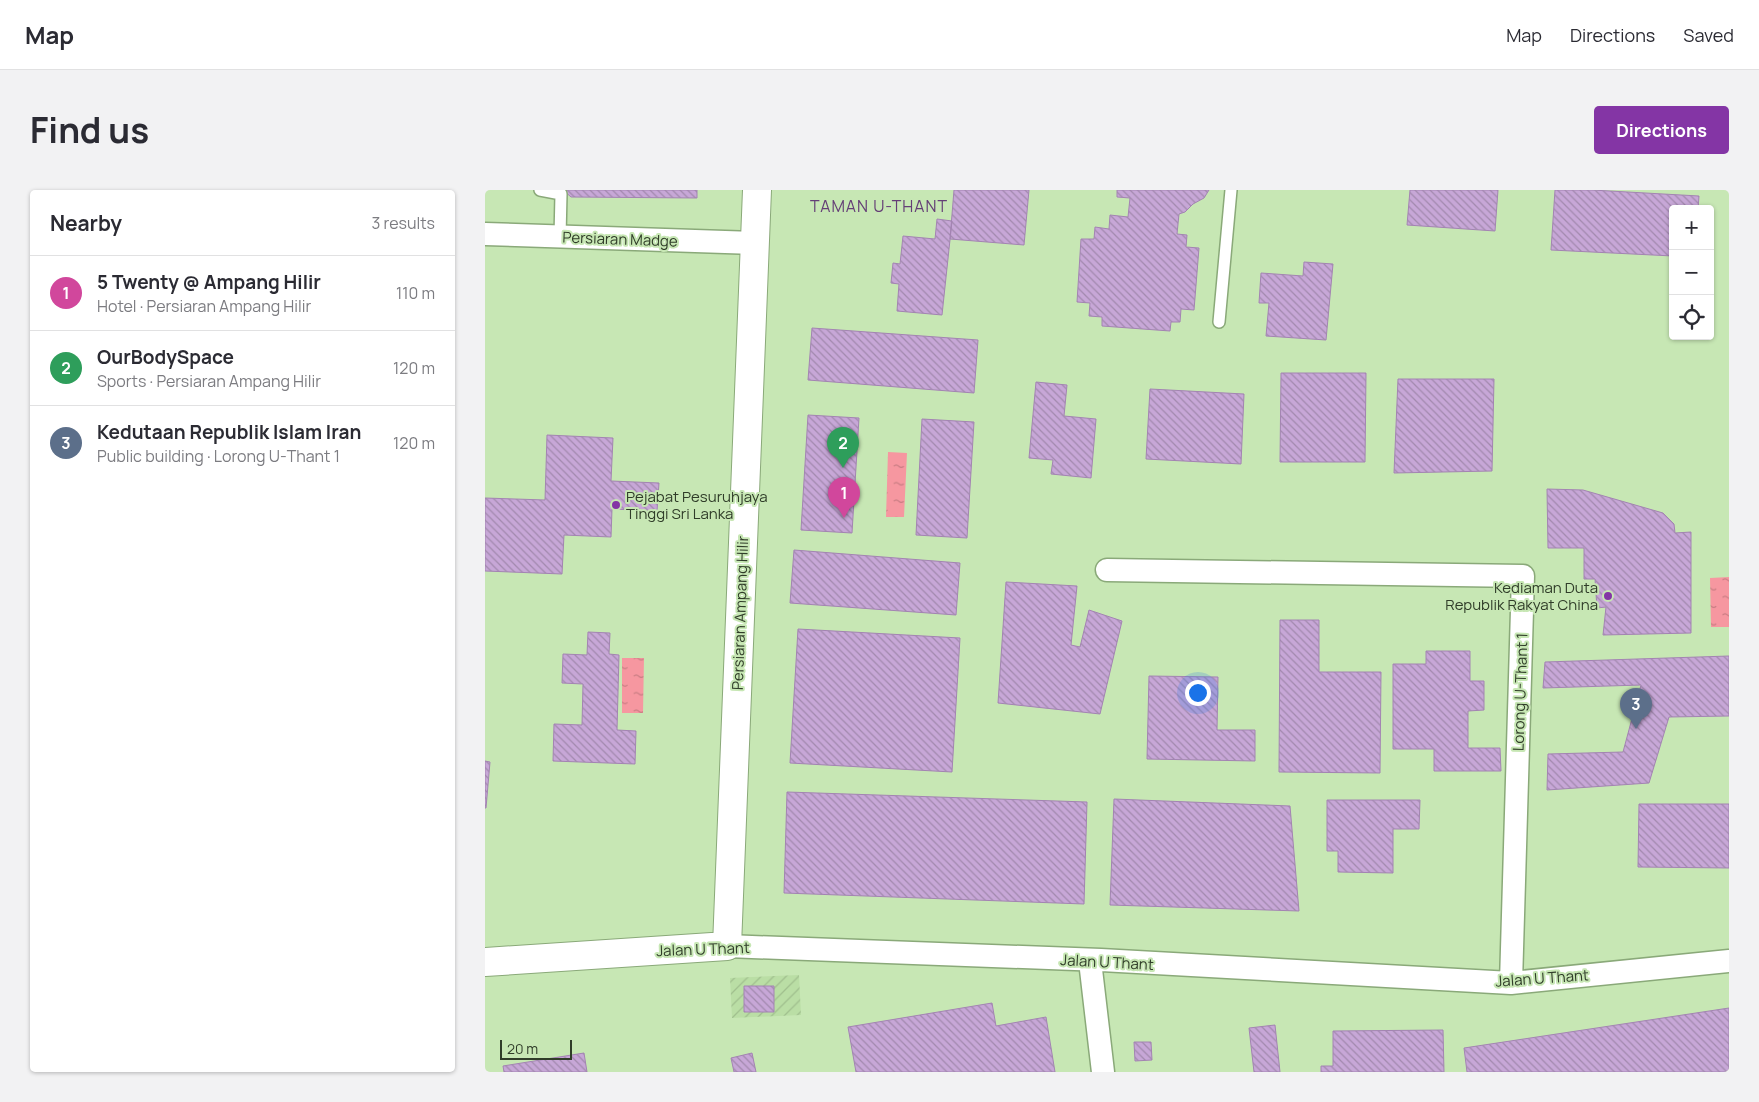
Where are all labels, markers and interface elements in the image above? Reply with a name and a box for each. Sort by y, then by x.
text: Map [25,18,74,51]
text: Map [1506,23,1542,47]
text: Directions [1570,23,1655,47]
text: Saved [1683,23,1734,47]
text: Find us [30,106,149,154]
button: Directions [1594,106,1729,154]
district label: TAMAN U-THANT [810,195,948,217]
map controls [1669,205,1714,340]
button: + [1669,205,1714,250]
text: Nearby [50,209,122,237]
text: 3 results [372,212,435,234]
street label: Persiaran Madge [562,226,678,252]
button: − [1669,250,1714,295]
text: 5 Twenty @ Ampang Hilir [97,269,321,295]
text: 1 [62,282,70,304]
text: 110 m [396,282,435,304]
text: Hotel · Persiaran Ampang Hilir [97,295,311,317]
button: locate [1669,295,1714,340]
text: OurBodySpace [97,344,234,370]
text: 2 [61,357,71,379]
text: 120 m [393,357,435,379]
text: Sports · Persiaran Ampang Hilir [97,370,321,392]
text: Kedutaan Republik Islam Iran [97,419,361,445]
pin: 2 [827,427,859,468]
text: 3 [61,432,71,454]
text: 120 m [393,432,435,454]
text: Public building · Lorong U-Thant 1 [97,445,340,467]
pin: 1 [828,477,860,518]
place label: Pejabat Pesuruhjaya Tinggi Sri Lanka [626,486,767,524]
marker: Pejabat Pesuruhjaya Tinggi Sri Lanka [610,499,622,511]
street label: Persiaran Ampang Hilir [727,535,753,690]
place label: Kediaman Duta Republik Rakyat China [1445,577,1598,615]
marker: Kediaman Duta Republik Rakyat China [1602,590,1614,602]
street label: Lorong U-Thant 1 [1507,633,1533,751]
your location [1185,680,1211,706]
pin: 3 [1620,688,1652,729]
street label: Jalan U Thant [656,937,750,961]
street label: Jalan U Thant [1060,949,1154,975]
street label: Jalan U Thant [1495,964,1589,992]
scale bar [500,1037,573,1060]
text: 20 m [507,1039,538,1058]

